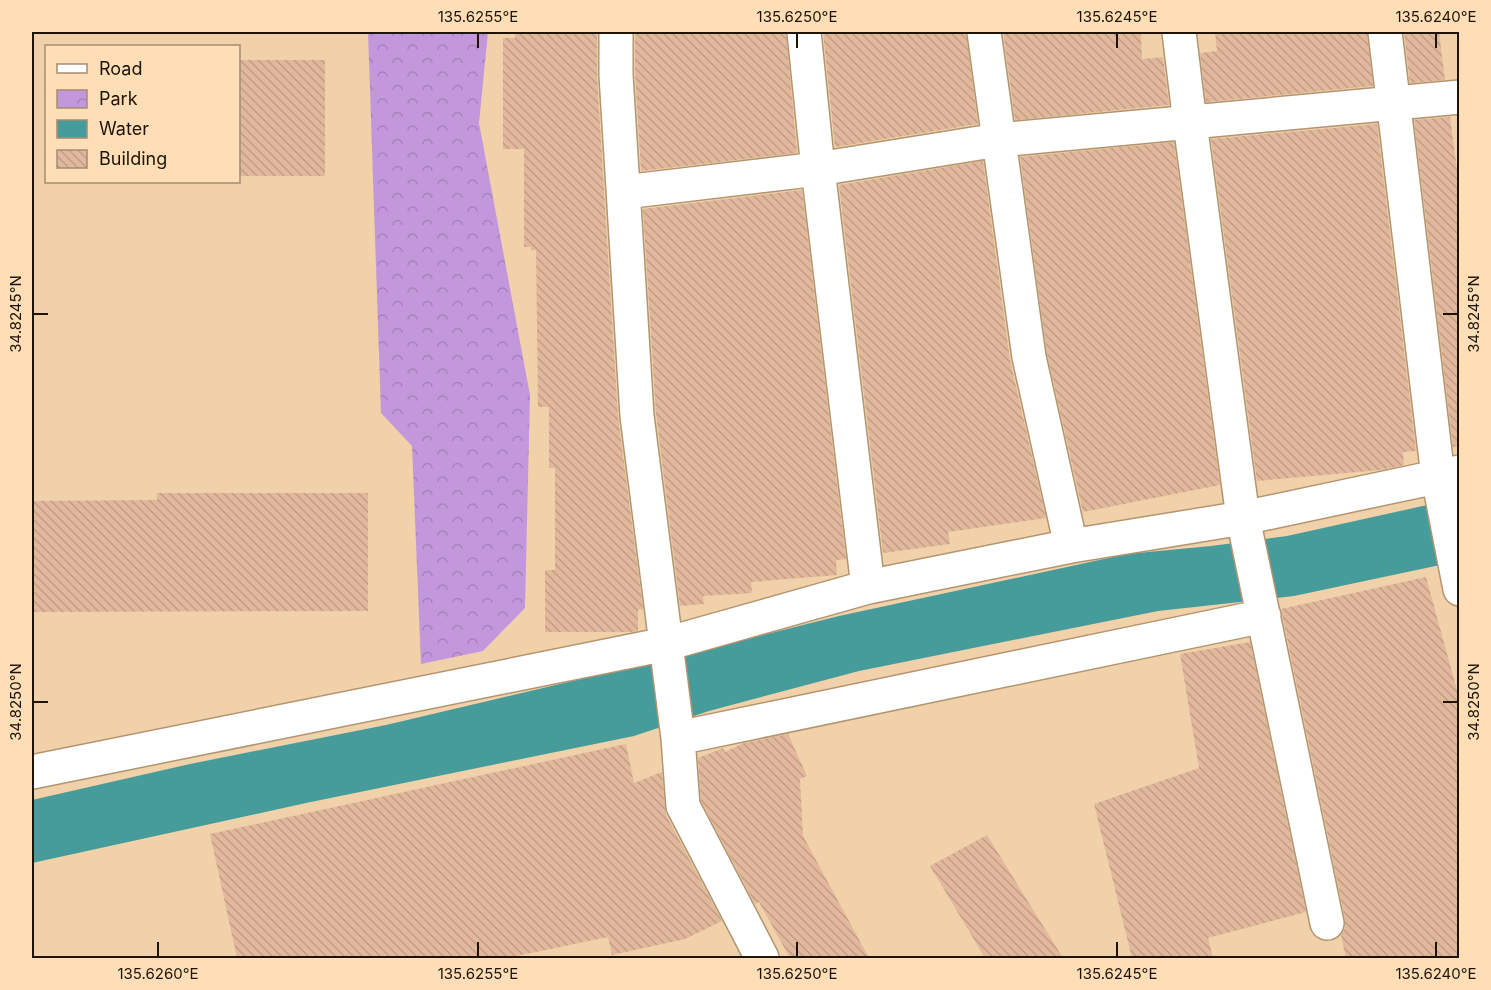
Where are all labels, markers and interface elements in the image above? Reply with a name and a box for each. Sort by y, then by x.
text: 135.6255°E [438,7,518,26]
text: 135.6250°E [757,7,837,26]
text: 135.6245°E [1077,7,1157,26]
text: 135.6240°E [1395,7,1477,26]
legend [45,45,240,183]
text: Road [99,58,142,79]
text: Park [99,88,138,109]
text: Water [99,118,149,139]
text: Building [99,148,167,169]
text: 34.8245°N [6,275,25,353]
text: 34.8245°N [1464,275,1483,353]
text: 34.8250°N [6,663,25,741]
text: 34.8250°N [1464,663,1483,741]
text: 135.6260°E [117,964,199,983]
text: 135.6255°E [438,964,518,983]
text: 135.6250°E [757,964,837,983]
text: 135.6245°E [1077,964,1157,983]
text: 135.6240°E [1395,964,1477,983]

